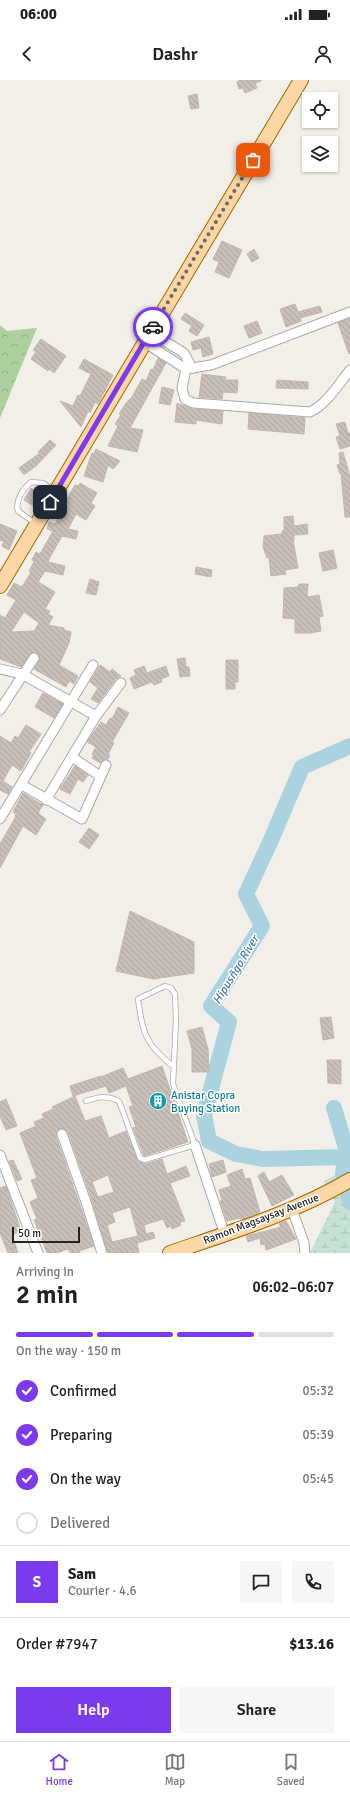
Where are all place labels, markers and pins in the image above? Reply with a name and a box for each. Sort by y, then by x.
pin [236,143,270,177]
pin [33,485,67,519]
place label: Anistar Copra Buying Station [171,1089,240,1115]
building icon: Anistar Copra Buying Station [148,1091,168,1111]

